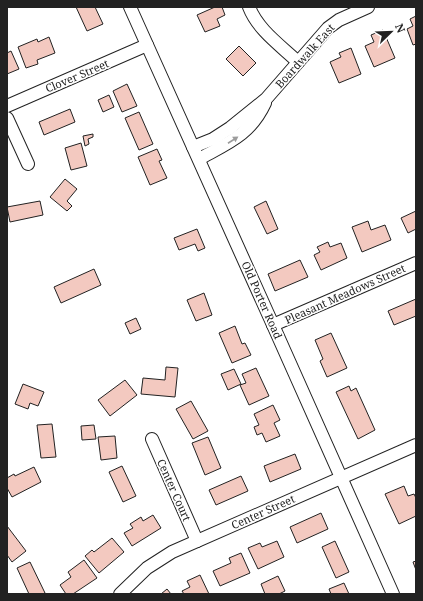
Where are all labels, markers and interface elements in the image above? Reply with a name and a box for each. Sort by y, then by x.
north arrow [371,12,411,52]
street label: Boardwalk East [272,20,338,91]
text: N [392,21,409,35]
street label: Clover Street [43,55,111,96]
one-way arrow [227,137,239,144]
street label: Old Porter Road [239,259,286,341]
street label: Pleasant Meadows Street [282,260,408,327]
street label: Center Court [154,456,195,523]
street label: Center Street [229,491,297,532]

